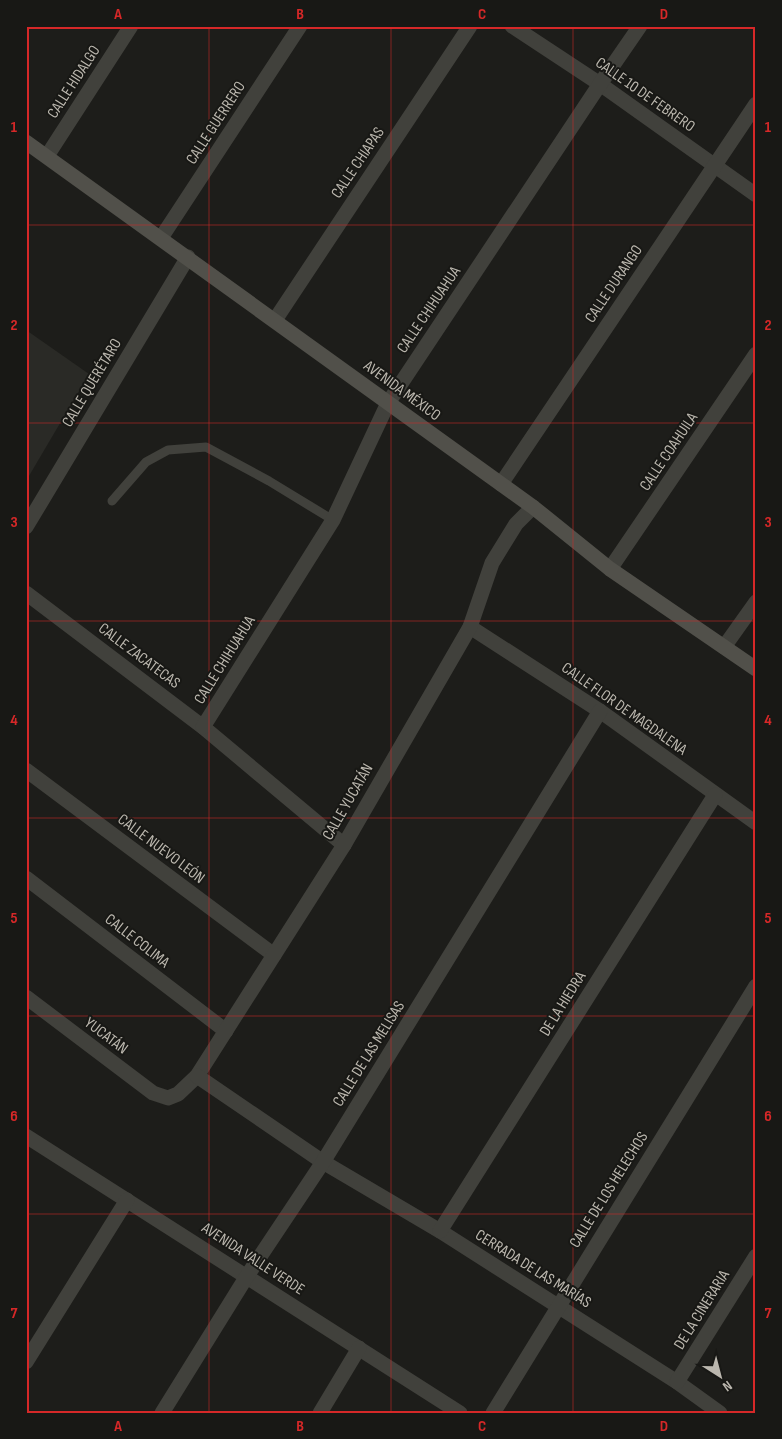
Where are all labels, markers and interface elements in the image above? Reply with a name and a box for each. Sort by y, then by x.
text: A [113,5,122,24]
text: B [296,5,304,24]
text: C [478,5,486,24]
text: D [660,5,668,24]
street label: CALLE HIDALGO [43,42,105,122]
street label: CALLE 10 DE FEBRERO [592,54,698,136]
street label: CALLE GUERRERO [182,78,250,168]
text: 1 [11,118,18,137]
text: 1 [765,118,772,137]
street label: CALLE CHIAPAS [327,124,389,202]
street label: CALLE DURANGO [581,241,647,326]
street label: CALLE CHIHUAHUA [393,263,465,357]
text: 2 [10,316,18,335]
text: 2 [764,316,772,335]
street label: CALLE QUERÉTARO [58,335,126,431]
street label: AVENIDA MÉXICO [359,356,444,425]
street label: CALLE COAHUILA [636,409,702,495]
text: 3 [10,513,18,532]
text: 3 [764,513,772,532]
street label: CALLE CHIHUAHUA [190,612,260,708]
street label: CALLE ZACATECAS [94,619,184,693]
street label: CALLE FLOR DE MAGDALENA [558,659,690,759]
text: 4 [10,711,18,730]
text: 4 [764,711,772,730]
street label: CALLE YUCATÁN [319,760,377,844]
street label: CALLE NUEVO LEÓN [114,810,208,888]
text: 5 [10,909,18,928]
text: 5 [764,909,772,928]
street label: CALLE COLIMA [101,910,173,972]
street label: DE LA HIEDRA [536,968,590,1040]
street label: CALLE DE LAS MELISAS [329,998,409,1110]
street label: YUCATÁN [81,1014,131,1058]
text: 6 [10,1107,18,1126]
text: 6 [764,1107,772,1126]
street label: CALLE DE LOS HELECHOS [566,1128,652,1251]
street label: AVENIDA VALLE VERDE [197,1218,308,1299]
street label: CERRADA DE LAS MARÍAS [472,1226,595,1312]
street label: DE LA CINERARIA [670,1267,734,1353]
text: 7 [11,1304,18,1323]
text: 7 [765,1304,772,1323]
north arrow [694,1352,744,1402]
text: N [719,1377,735,1395]
text: A [113,1417,122,1436]
text: B [296,1417,304,1436]
text: C [478,1417,486,1436]
text: D [660,1417,668,1436]

